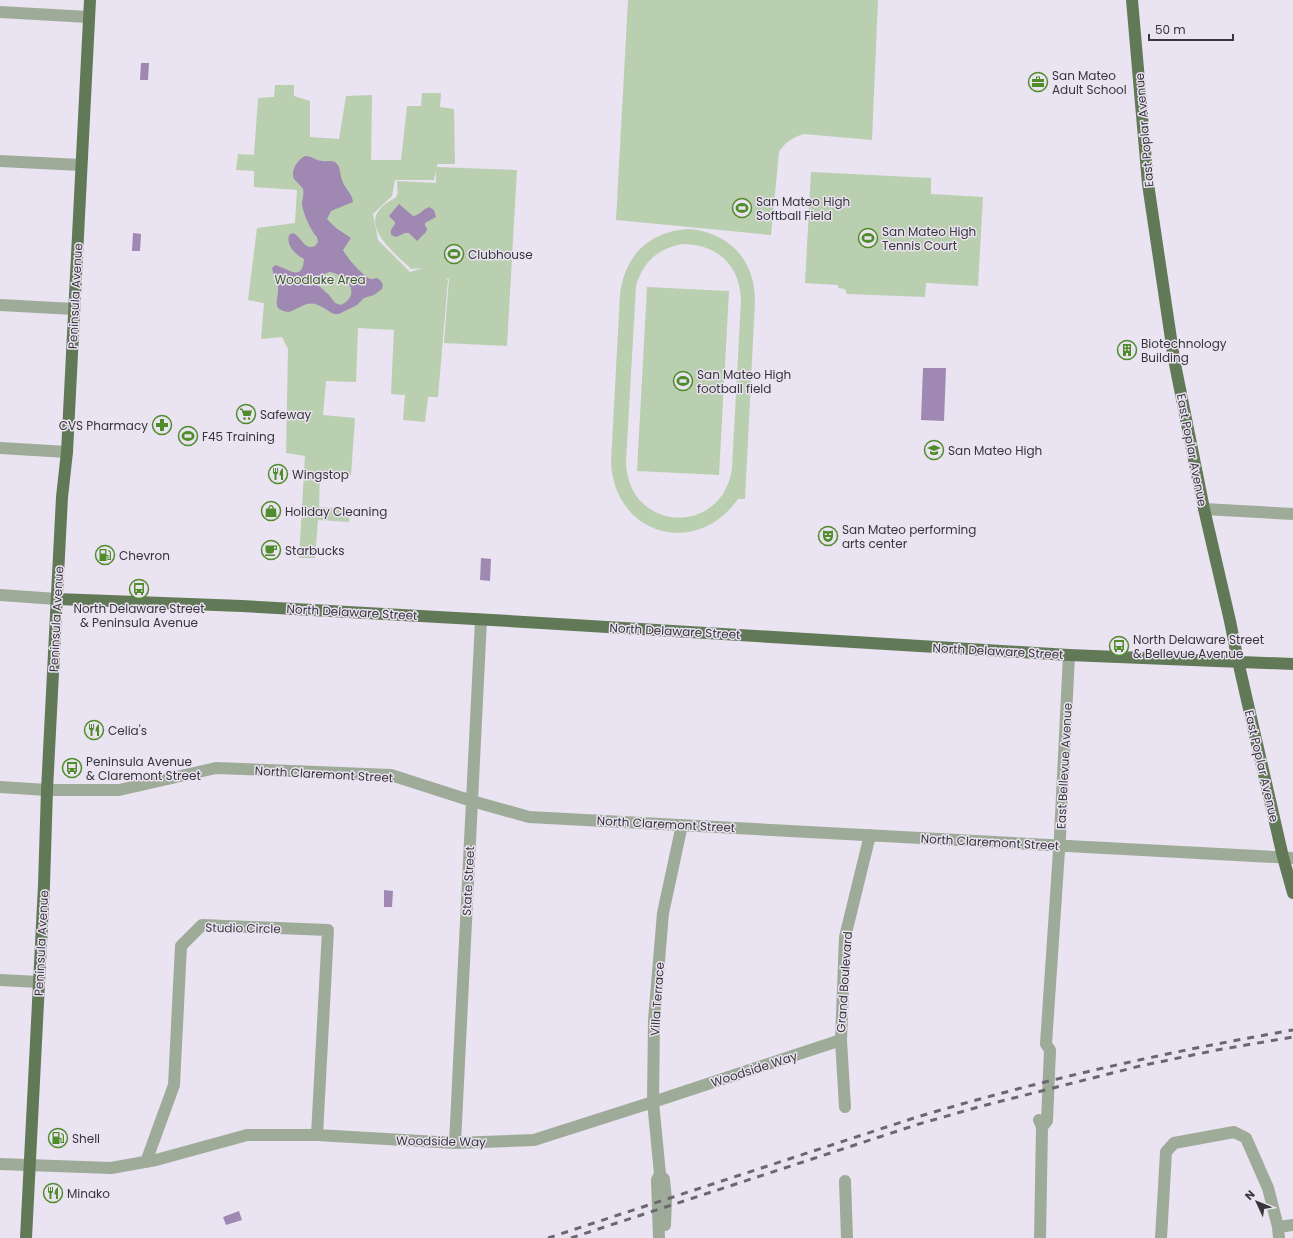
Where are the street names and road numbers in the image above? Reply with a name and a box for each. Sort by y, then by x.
street label: East Poplar Avenue [1131,72,1157,188]
street label: Peninsula Avenue [64,243,86,349]
street label: East Poplar Avenue [1173,392,1211,508]
street label: Peninsula Avenue [45,566,67,672]
street label: North Delaware Street [286,600,418,624]
street label: North Delaware Street [609,619,741,643]
street label: North Delaware Street [932,639,1064,663]
street label: East Bellevue Avenue [1052,702,1076,830]
street label: East Poplar Avenue [1241,708,1283,824]
street label: North Claremont Street [254,762,394,786]
street label: North Claremont Street [596,812,736,836]
street label: North Claremont Street [920,830,1060,854]
street label: State Street [458,846,478,916]
street label: Peninsula Avenue [30,890,52,996]
street label: Studio Circle [205,919,281,937]
street label: Grand Boulevard [832,931,856,1033]
street label: Villa Terrace [646,961,668,1037]
street label: Woodside Way [709,1047,800,1091]
street label: Woodside Way [396,1132,486,1150]

